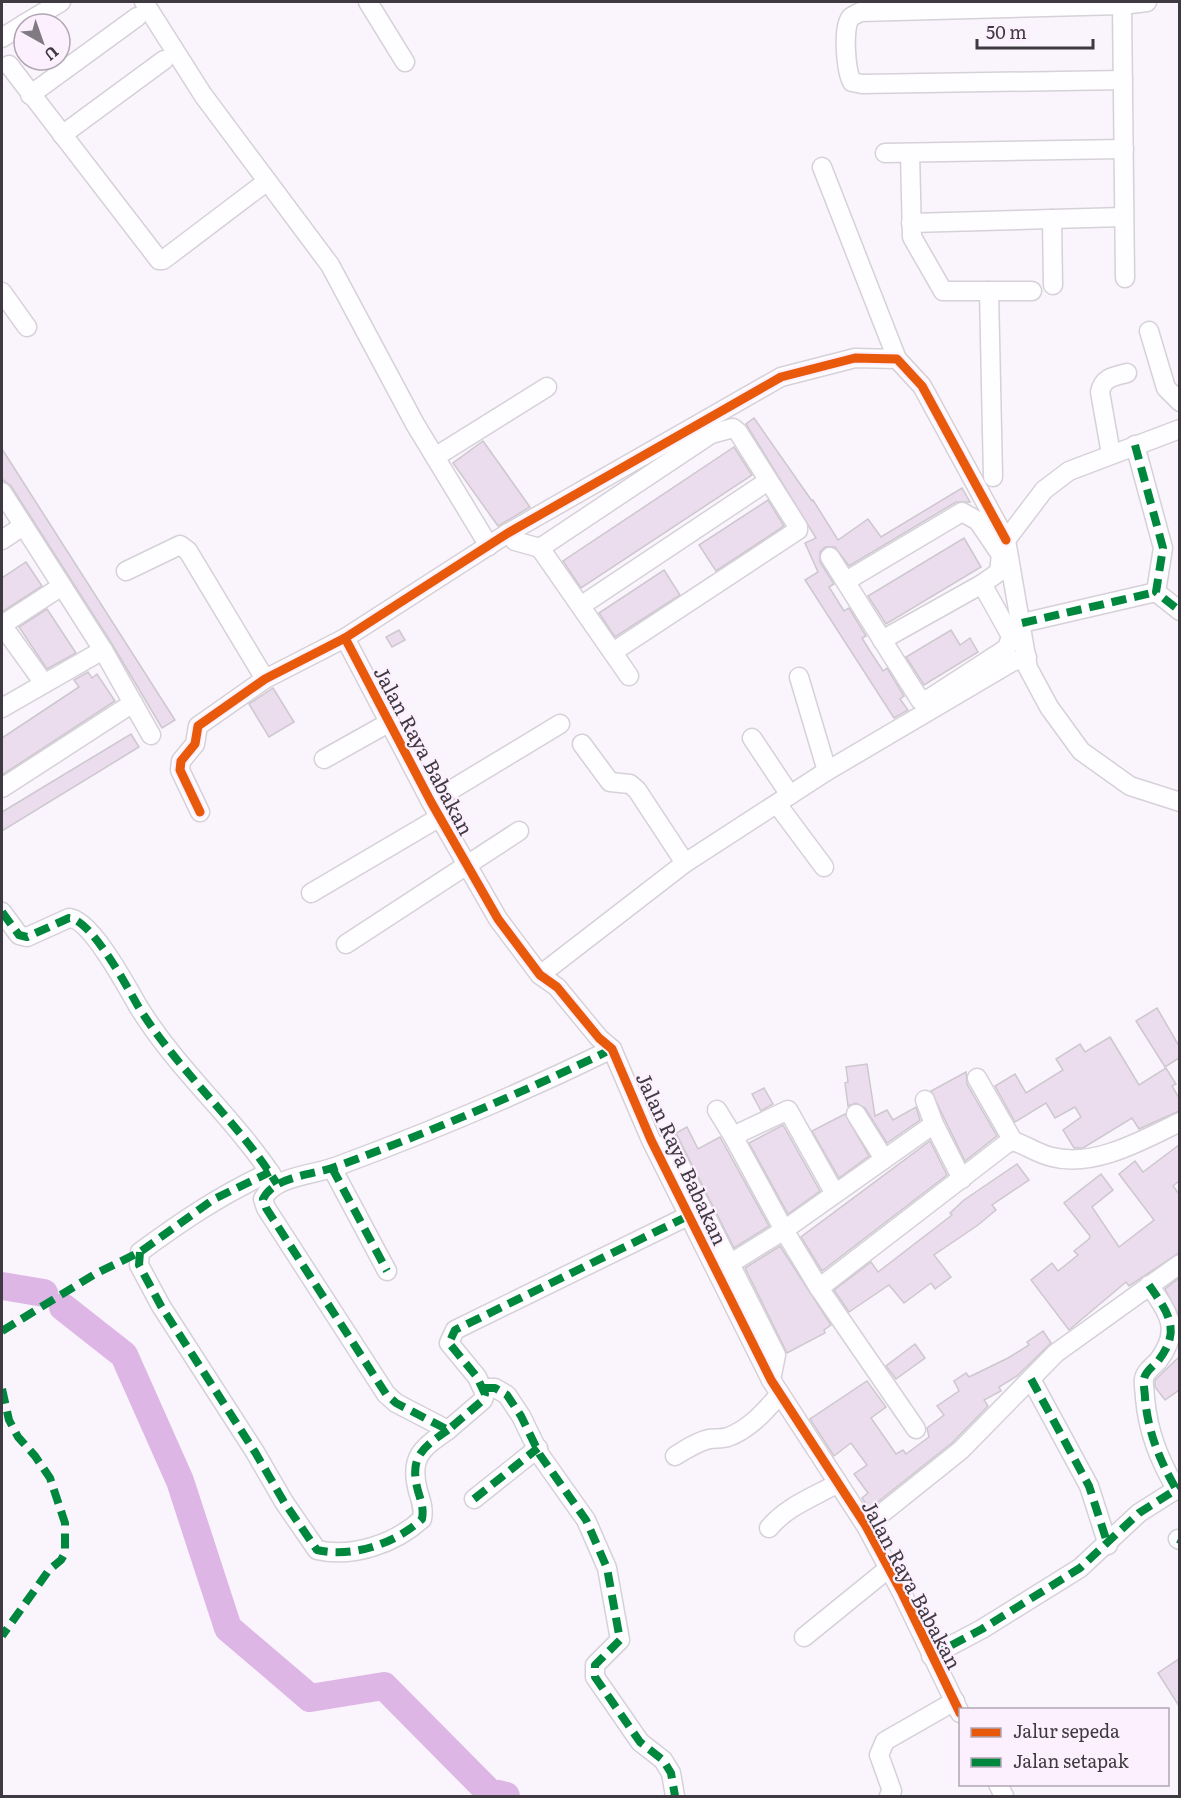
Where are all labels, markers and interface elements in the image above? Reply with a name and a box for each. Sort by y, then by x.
north arrow [12,12,72,72]
scale bar [977,12,1092,50]
text: 50 m [986,18,1027,45]
text: U [39,41,65,68]
street label: Jalan Raya Babakan [368,660,482,840]
street label: Jalan Raya Babakan [630,1067,736,1249]
street label: Jalan Raya Babakan [856,1494,970,1674]
legend [959,1708,1169,1786]
text: Jalur sepeda [1013,1717,1120,1744]
text: Jalan setapak [1013,1747,1130,1774]

